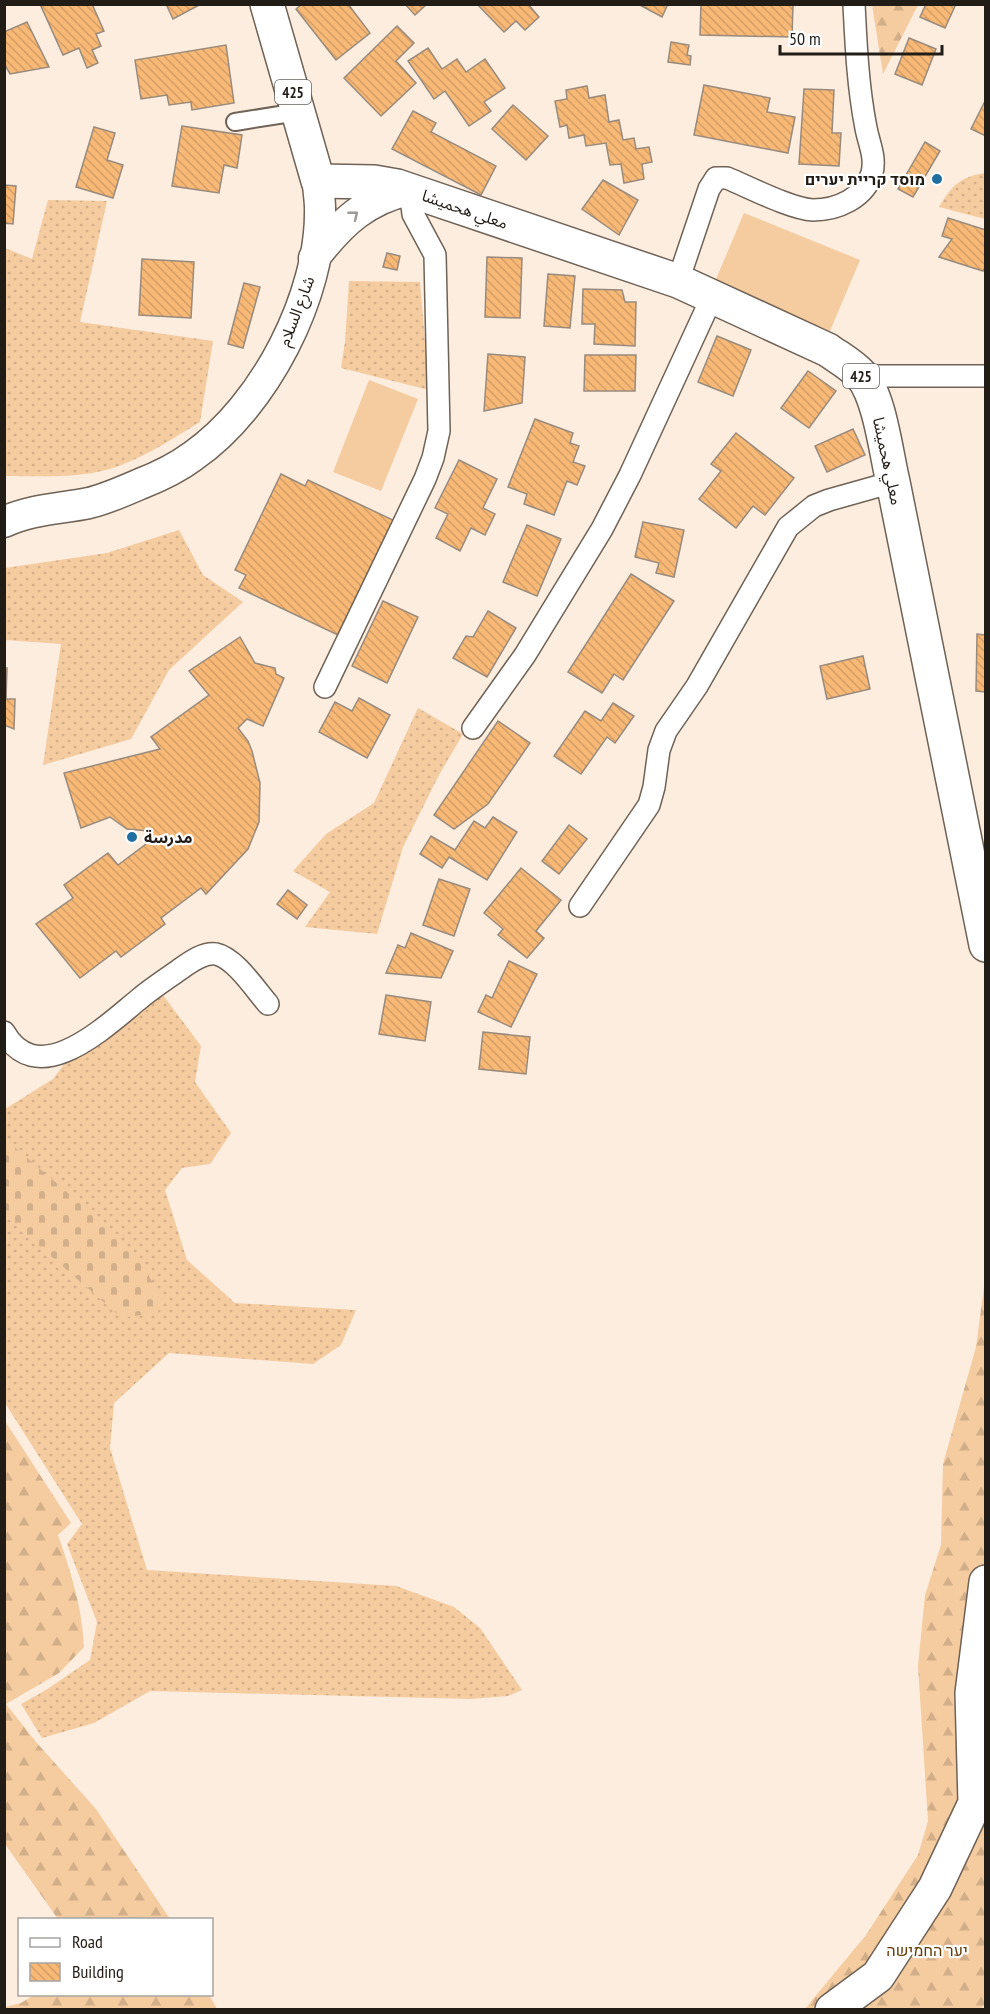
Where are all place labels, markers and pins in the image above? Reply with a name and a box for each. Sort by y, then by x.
place label: מוסד קריית יערים [805,169,925,189]
marker: מוסד קריית יערים [930,172,944,186]
place label: مدرسة [144,827,193,847]
marker: مدرسة [125,830,139,844]

